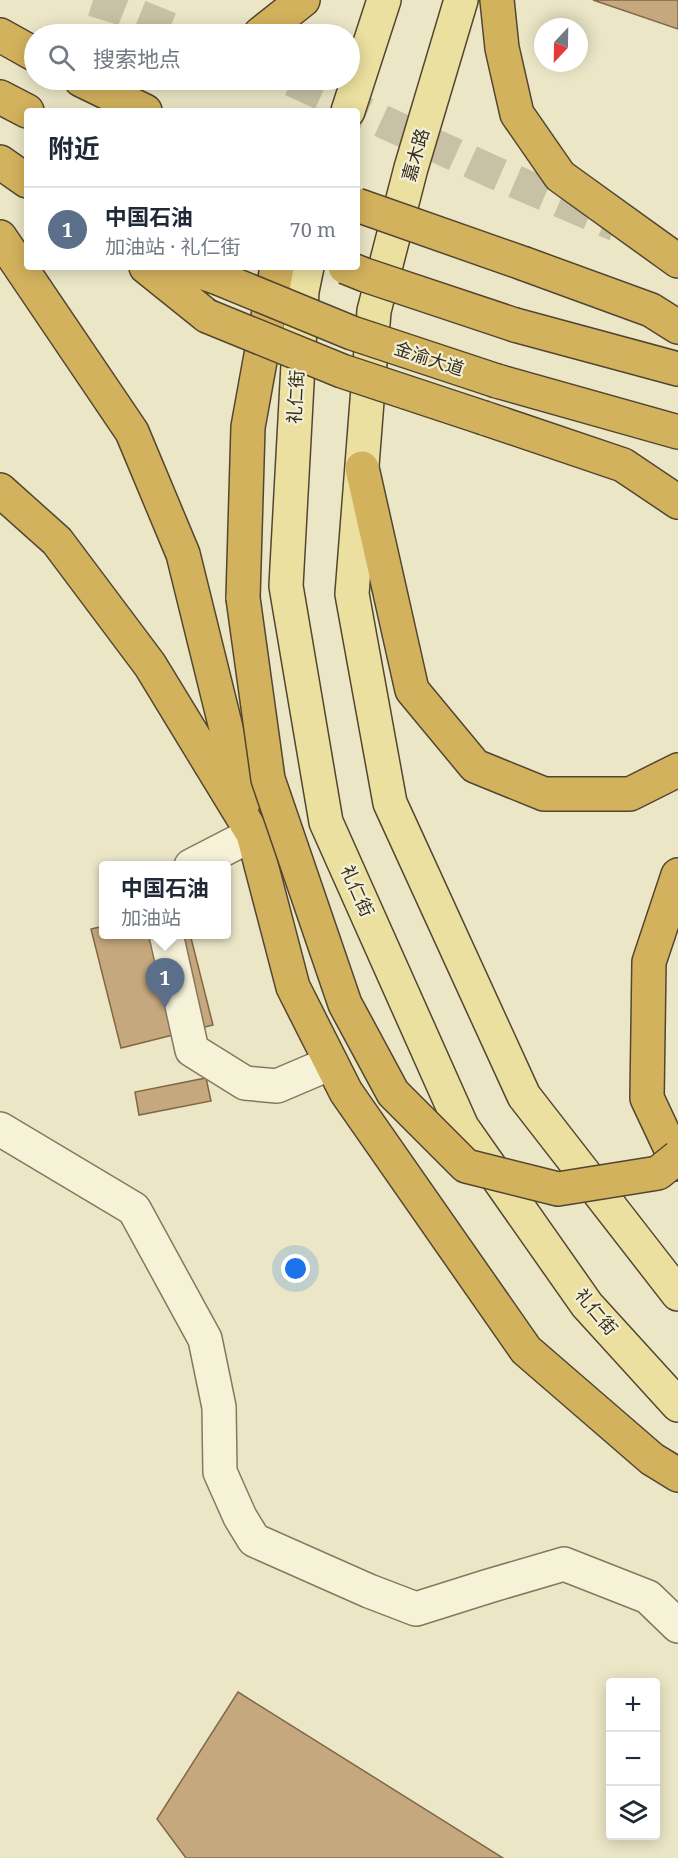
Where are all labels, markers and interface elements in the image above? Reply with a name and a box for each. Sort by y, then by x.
north arrow [534,18,588,72]
search box [24,24,360,90]
icon: search [45,41,78,74]
text: 搜索地点 [93,43,181,73]
street label: 嘉木路 [396,125,434,184]
text: 附近 [48,130,100,166]
text: 中国石油 [105,201,193,231]
text: 1 [62,216,73,243]
text: 70 m [290,216,336,243]
text: 加油站 · 礼仁街 [105,233,240,260]
street label: 金渝大道 [391,336,467,381]
street label: 礼仁街 [282,369,308,425]
popup [99,861,231,939]
street label: 礼仁街 [336,861,380,920]
text: 中国石油 [121,872,209,902]
text: 加油站 [121,904,181,931]
pin: 1 [146,958,184,1008]
your location [281,1254,310,1283]
street label: 礼仁街 [570,1283,623,1340]
map controls [606,1678,660,1840]
button: + [606,1678,660,1732]
button: − [606,1732,660,1786]
button: layers [606,1786,660,1840]

